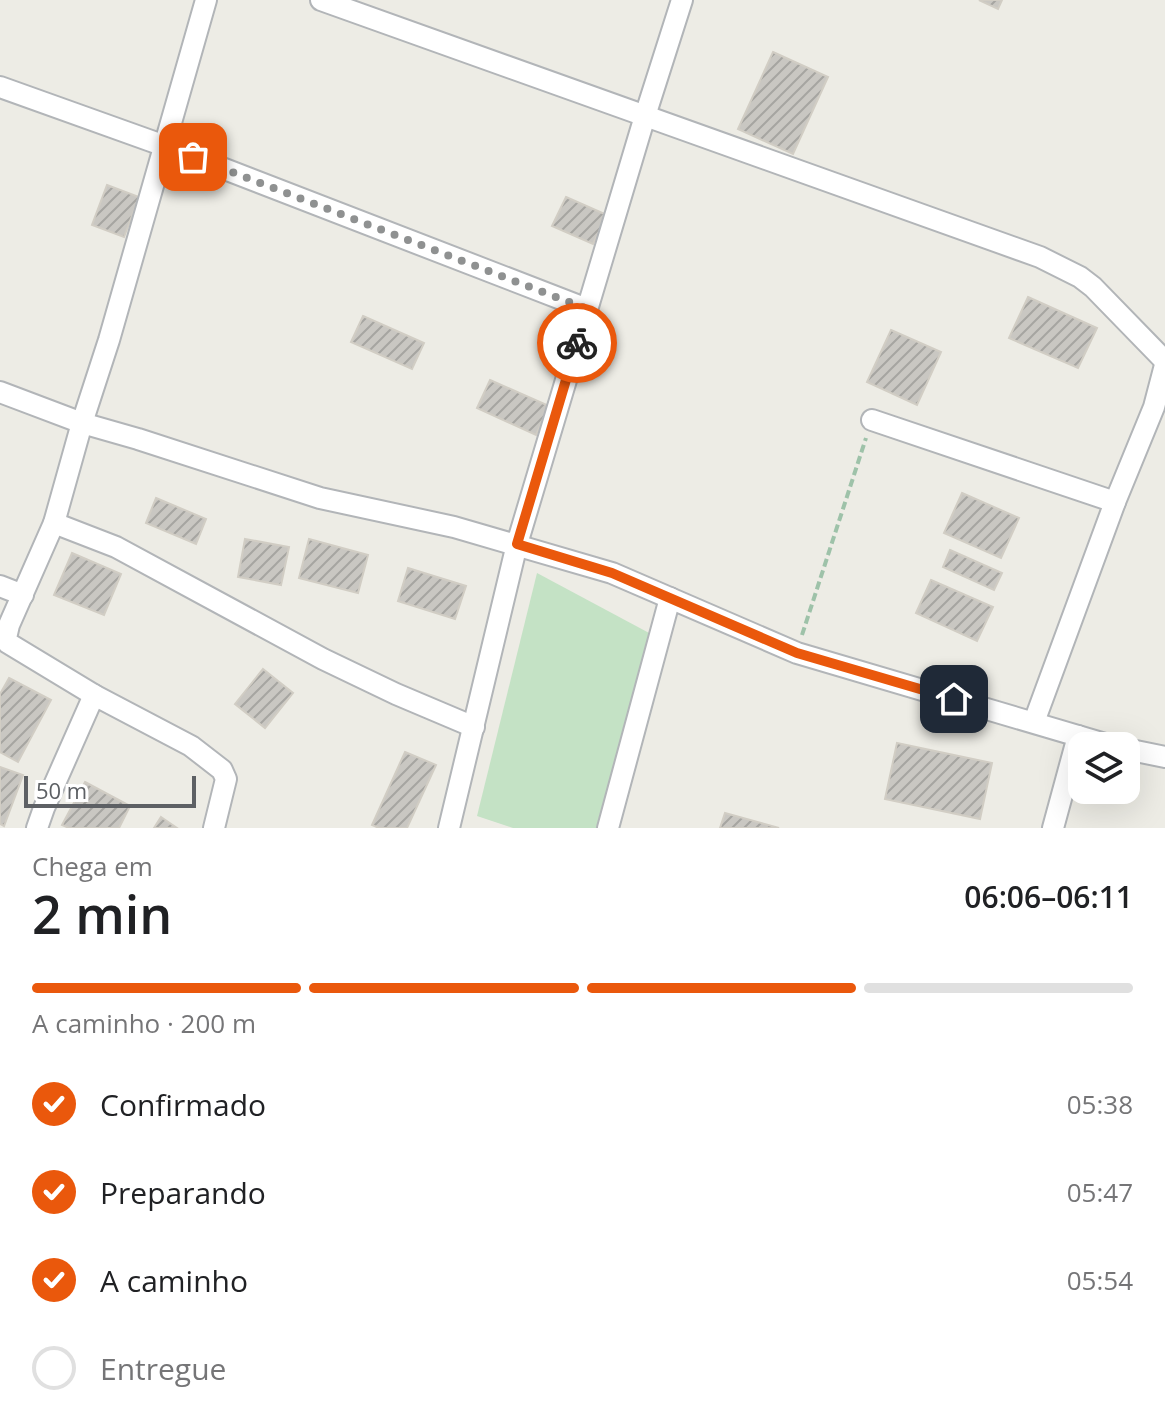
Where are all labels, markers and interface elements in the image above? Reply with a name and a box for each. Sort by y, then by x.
pin [159,123,227,191]
icon: bag [171,135,215,179]
courier [537,303,617,383]
icon: bike [555,321,599,365]
pin [920,665,988,733]
icon: home [932,677,976,721]
map controls [1068,732,1140,804]
button: layers [1068,732,1140,804]
scale bar [24,772,196,808]
text: 50 m [36,775,87,805]
text: Chega em [32,848,153,884]
text: 06:06–06:11 [964,876,1133,917]
text: 2 min [32,878,172,949]
text: A caminho · 200 m [32,1005,256,1041]
icon: check [32,1082,76,1126]
text: Confirmado [100,1084,266,1125]
text: 05:38 [1067,1086,1133,1122]
icon: check [32,1170,76,1214]
text: Preparando [100,1172,266,1213]
text: 05:47 [1067,1174,1133,1210]
icon: check [32,1258,76,1302]
text: A caminho [100,1260,248,1301]
text: 05:54 [1067,1262,1133,1298]
text: Entregue [100,1348,226,1389]

